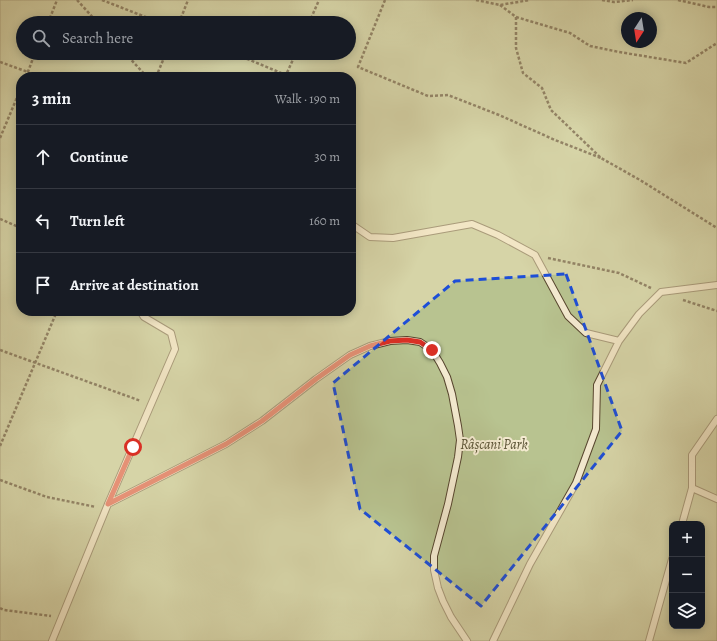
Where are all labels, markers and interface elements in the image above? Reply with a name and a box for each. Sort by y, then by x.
north arrow [621,12,657,48]
search box [16,16,356,60]
icon: search [30,27,52,49]
text: Search here [62,28,133,48]
text: 3 min [32,87,71,110]
text: Walk · 190 m [275,90,340,107]
icon: ahead [32,146,54,168]
text: Continue [70,147,128,167]
text: 30 m [314,148,340,165]
icon: left [32,210,54,232]
text: Turn left [70,211,125,231]
text: 160 m [309,212,340,229]
icon: arrive [32,274,54,296]
text: Arrive at destination [70,275,199,295]
route end [423,341,441,359]
park label: Râșcani Park [460,435,528,454]
route start [124,438,142,456]
map controls [669,521,705,629]
button: + [669,521,705,557]
button: − [669,557,705,593]
button: layers [669,593,705,629]

